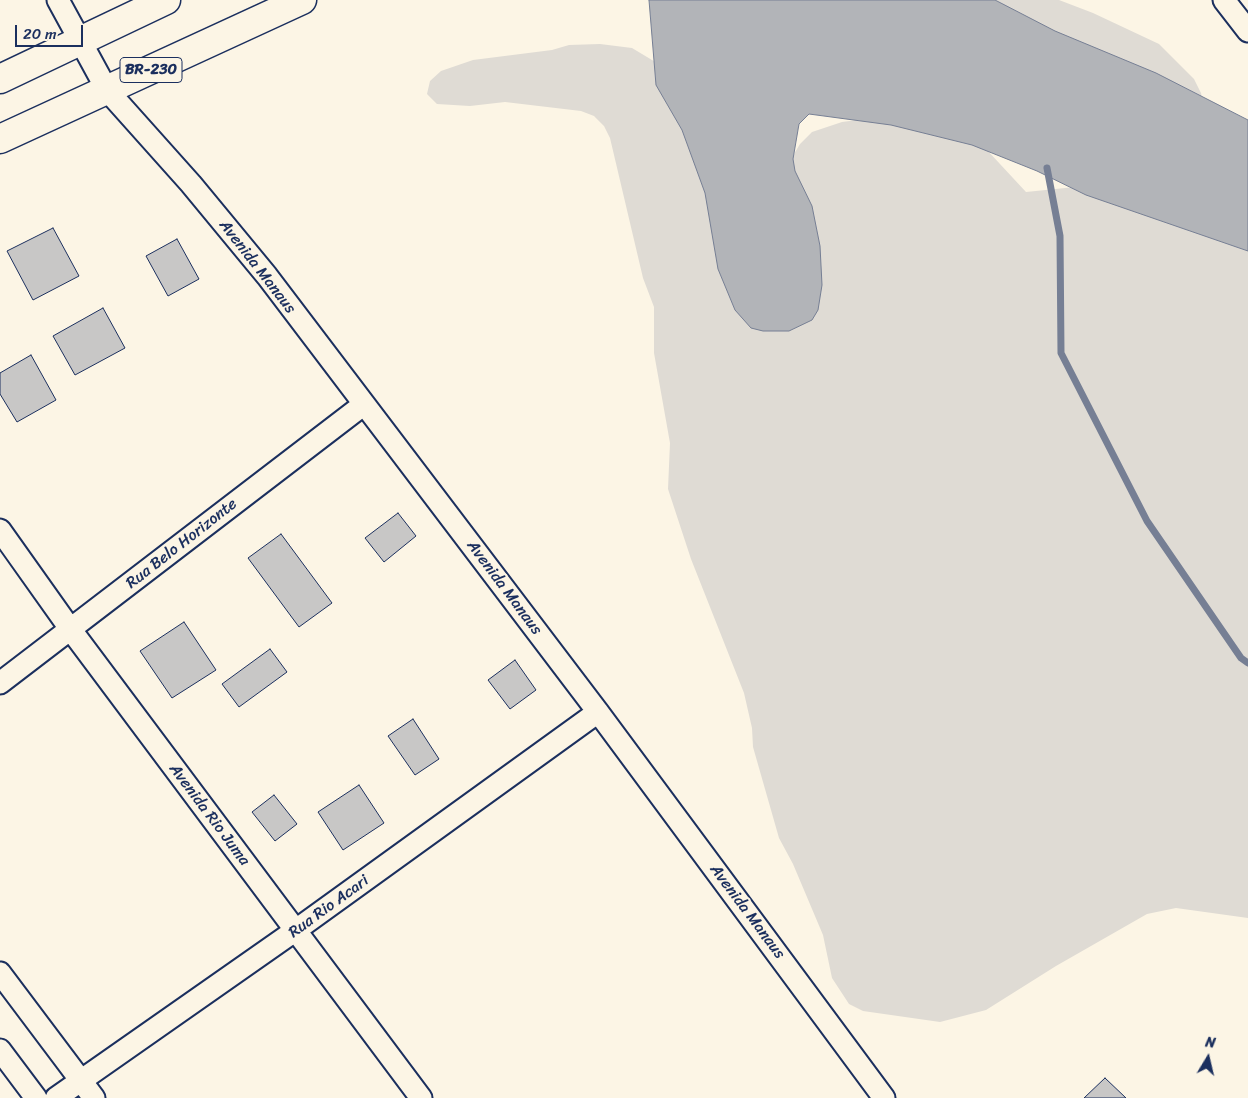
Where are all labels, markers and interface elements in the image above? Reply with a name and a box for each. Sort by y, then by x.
scale bar [18,15,85,47]
text: 20 m [23,21,57,47]
road number: BR-230 [120,58,182,82]
street label: Avenida Manaus [214,216,300,318]
street label: Rua Belo Horizonte [123,495,241,593]
street label: Avenida Manaus [462,537,546,639]
street label: Avenida Rio Juma [164,760,254,870]
street label: Avenida Manaus [705,861,789,963]
street label: Rua Rio Acari [285,871,373,943]
text: N [1204,1030,1217,1056]
north arrow [1183,1033,1233,1083]

